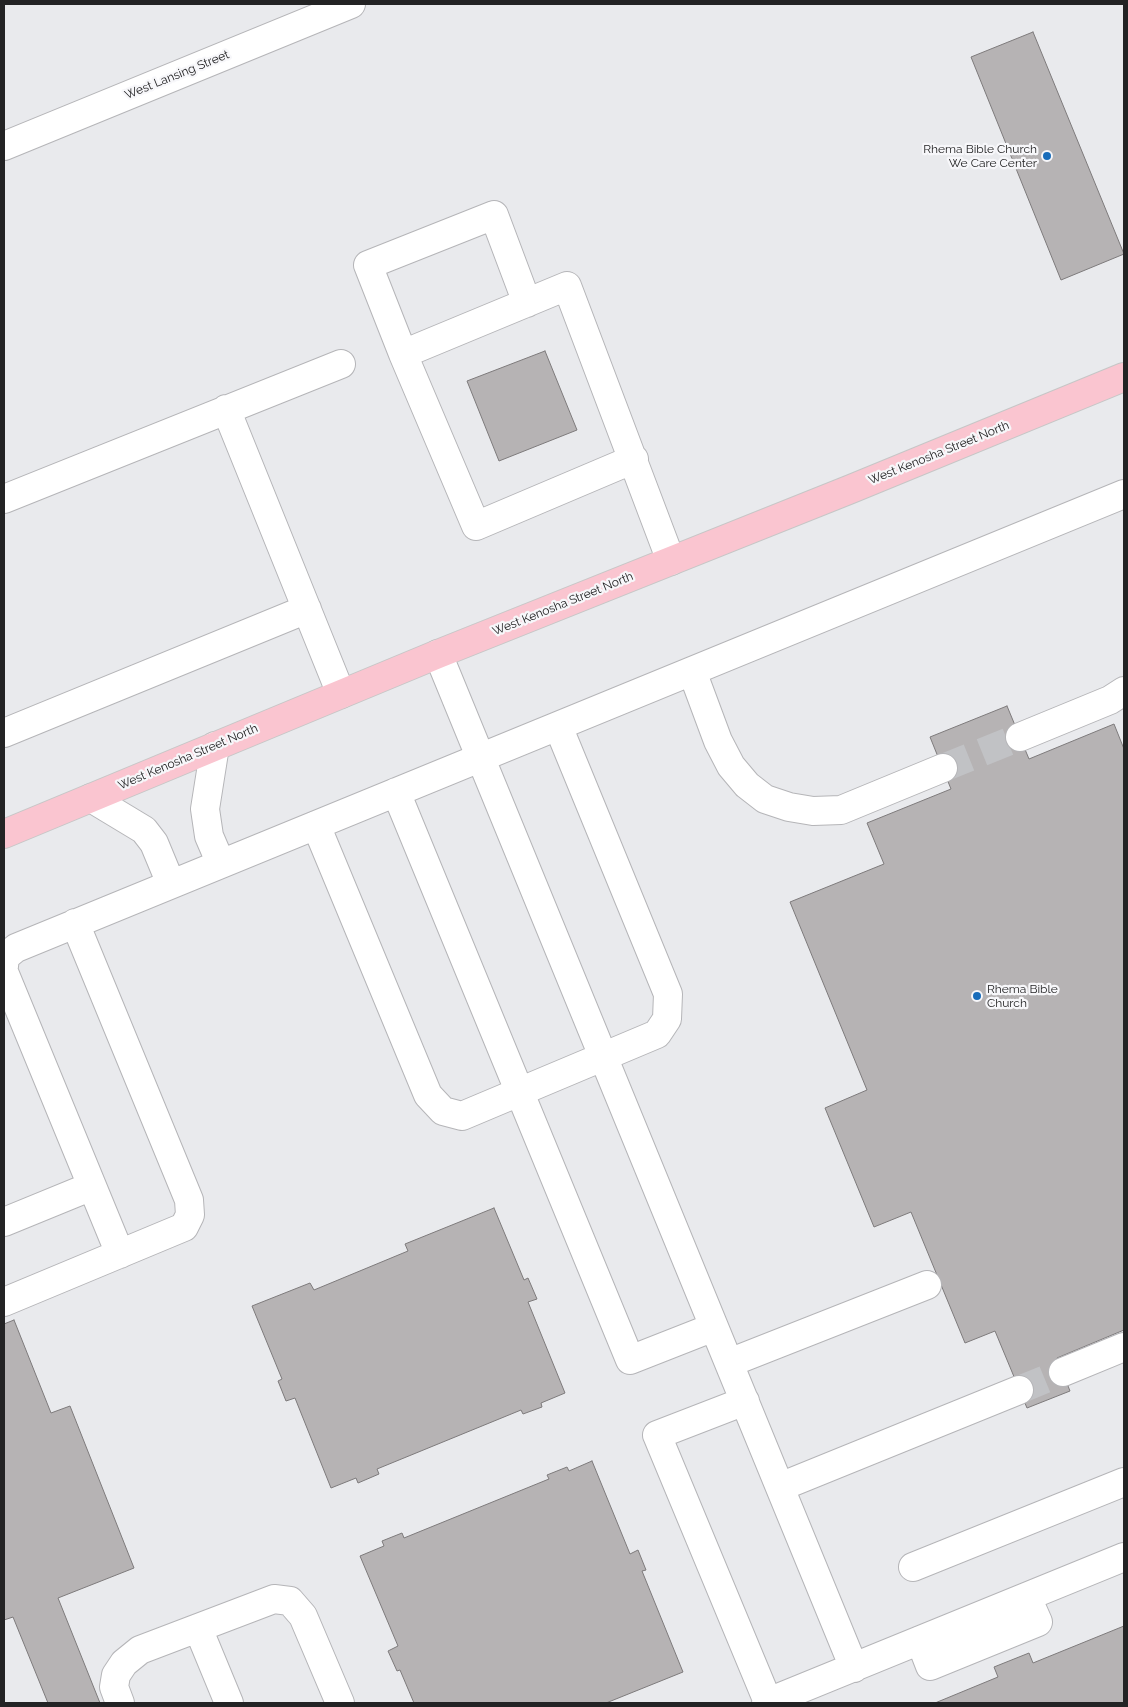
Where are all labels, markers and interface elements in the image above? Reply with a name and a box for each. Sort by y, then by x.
street label: West Lansing Street [123,47,231,103]
place label: Rhema Bible Church We Care Center [923,142,1037,170]
marker: Rhema Bible Church We Care Center [1041,150,1053,162]
street label: West Kenosha Street North [867,418,1011,488]
street label: West Kenosha Street North [491,569,635,639]
street label: West Kenosha Street North [116,721,260,793]
place label: Rhema Bible Church [987,982,1058,1010]
marker: Rhema Bible Church [971,990,983,1002]

